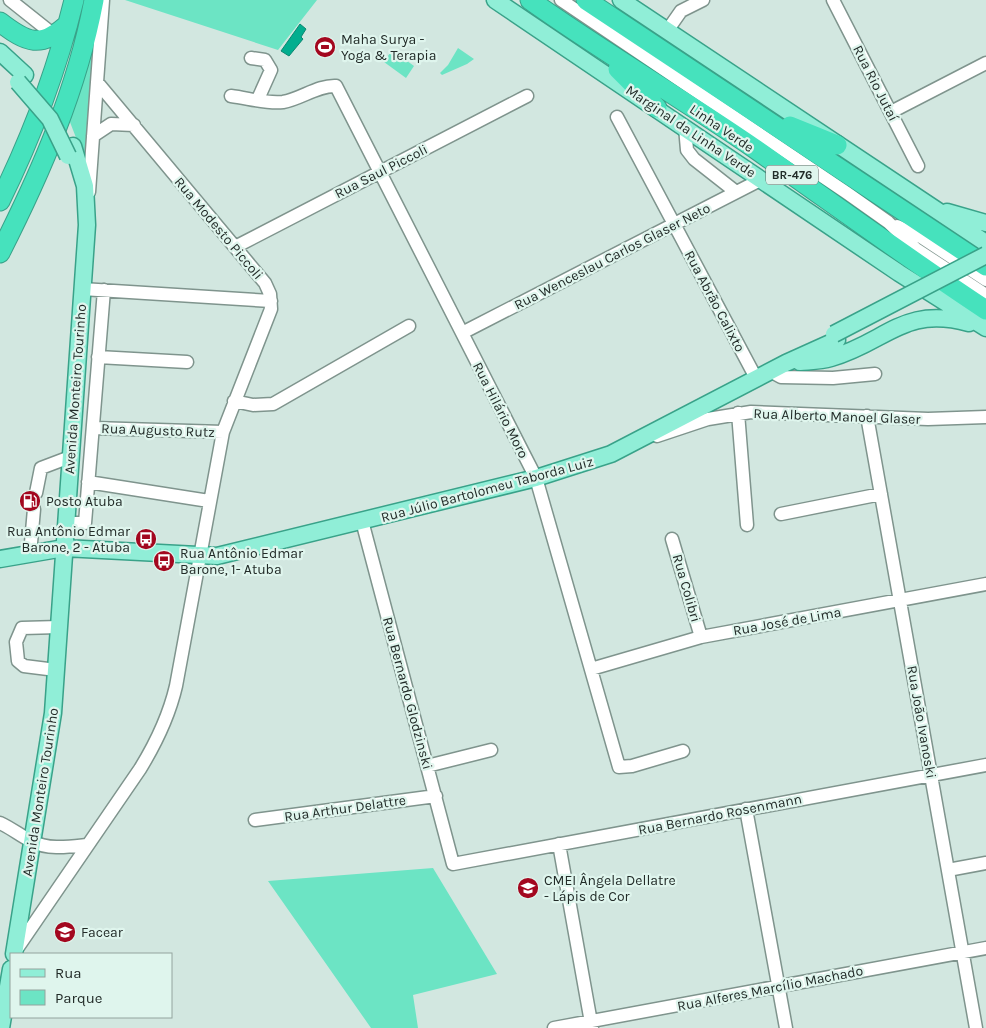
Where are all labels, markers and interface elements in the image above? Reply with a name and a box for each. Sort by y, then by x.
place label: Maha Surya - Yoga & Terapia [341,31,436,64]
sports icon: Maha Surya - Yoga & Terapia [313,35,337,59]
street label: Rua Rio Jutaí [849,42,902,125]
street label: Marginal da Linha Verde [623,82,759,181]
street label: Linha Verde [686,101,757,156]
street label: Rua Saul Piccoli [332,141,431,202]
road number: BR-476 [766,166,818,184]
street label: Rua Modesto Piccoli [171,174,267,283]
street label: Rua Wenceslau Carlos Glaser Neto [511,199,713,313]
street label: Rua Abrão Calixto [681,248,749,355]
street label: Avenida Monteiro Tourinho [61,303,90,475]
street label: Rua Hilário Moro [469,359,532,461]
street label: Rua Alberto Manoel Glaser [753,405,922,428]
street label: Rua Augusto Rutz [101,420,215,441]
street label: Rua Júlio Bartolomeu Taborda Luiz [379,453,595,526]
fuel station icon: Posto Atuba [18,489,42,513]
place label: Posto Atuba [46,493,123,510]
place label: Rua Antônio Edmar Barone, 2 - Atuba [7,523,131,556]
bus stop icon: Rua Antônio Edmar Barone, 2 - Atuba [134,527,158,551]
place label: Rua Antônio Edmar Barone, 1- Atuba [180,545,304,578]
bus stop icon: Rua Antônio Edmar Barone, 1- Atuba [152,549,176,573]
street label: Rua Colibri [669,552,704,624]
street label: Rua José de Lima [732,604,843,639]
street label: Rua Bernardo Glodzinski [379,615,436,771]
street label: Rua João Ivanoski [903,664,940,780]
street label: Avenida Monteiro Tourinho [19,707,62,878]
street label: Rua Bernardo Rosenmann [637,790,803,839]
street label: Rua Arthur Delattre [283,792,407,825]
place label: CMEI Ângela Dellatre - Lápis de Cor [544,872,676,905]
school or university icon: CMEI Ângela Dellatre - Lápis de Cor [516,876,540,900]
school or university icon: Facear [53,920,77,944]
place label: Facear [81,924,124,941]
legend [10,953,172,1018]
street label: Rua Alferes Marcílio Machado [676,962,864,1015]
text: Rua [55,964,82,982]
text: Parque [55,989,103,1007]

